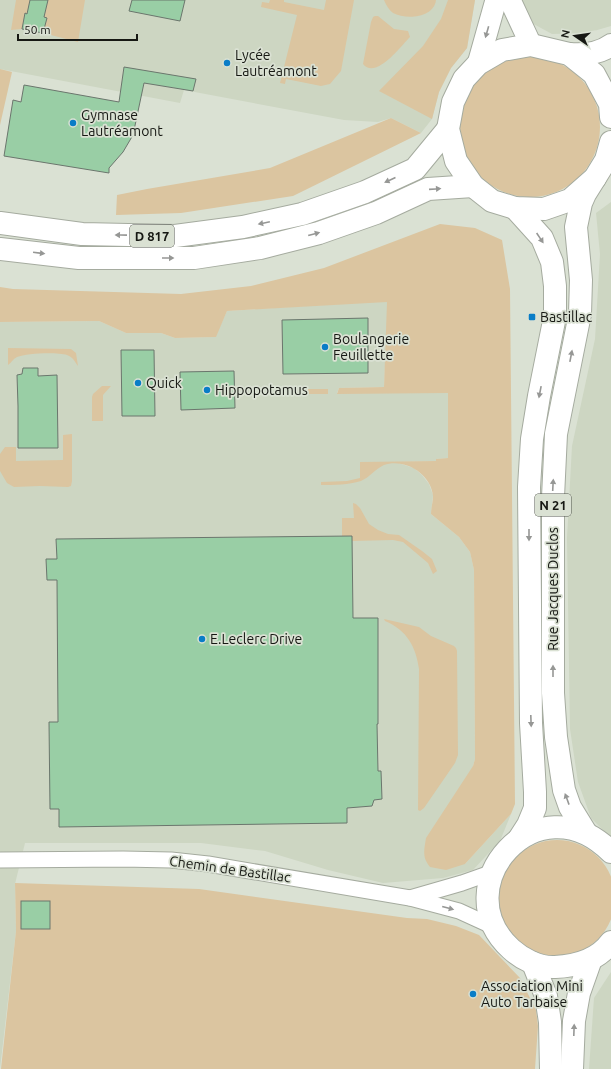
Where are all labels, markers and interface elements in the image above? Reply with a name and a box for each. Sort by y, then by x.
scale bar [18,16,137,42]
north arrow [555,16,595,56]
text: 50 m [24,23,51,36]
one-way arrow [484,26,490,38]
text: N [558,28,572,39]
place label: Lycée Lautréamont [235,47,317,79]
marker: Lycée Lautréamont [222,58,232,68]
place label: Gymnase Lautréamont [81,107,163,139]
marker: Gymnase Lautréamont [68,118,78,128]
one-way arrow [385,177,396,183]
one-way arrow [429,185,441,192]
one-way arrow [258,220,270,226]
road number: D 817 [130,225,174,247]
one-way arrow [308,231,320,237]
one-way arrow [114,232,127,238]
one-way arrow [536,233,544,243]
one-way arrow [33,250,45,257]
one-way arrow [162,255,175,261]
place label: Bastillac [540,309,593,325]
marker: Bastillac [527,312,537,322]
place label: Boulangerie Feuillette [333,331,409,363]
marker: Boulangerie Feuillette [320,342,330,352]
one-way arrow [569,350,575,362]
place label: Quick [146,375,182,391]
marker: Quick [133,378,143,388]
place label: Hippopotamus [215,382,308,398]
marker: Hippopotamus [202,385,212,395]
one-way arrow [537,385,543,398]
one-way arrow [550,479,557,491]
road number: N 21 [535,494,571,516]
street label: Rue Jacques Duclos [545,527,561,651]
one-way arrow [526,529,532,542]
place label: E.Leclerc Drive [210,631,302,647]
marker: E.Leclerc Drive [197,634,207,644]
one-way arrow [550,664,556,677]
one-way arrow [527,715,534,727]
one-way arrow [564,793,570,805]
street label: Chemin de Bastillac [168,853,292,885]
one-way arrow [442,905,454,911]
place label: Association Mini Auto Tarbaise [481,978,583,1010]
marker: Association Mini Auto Tarbaise [468,989,478,999]
one-way arrow [570,1024,577,1036]

